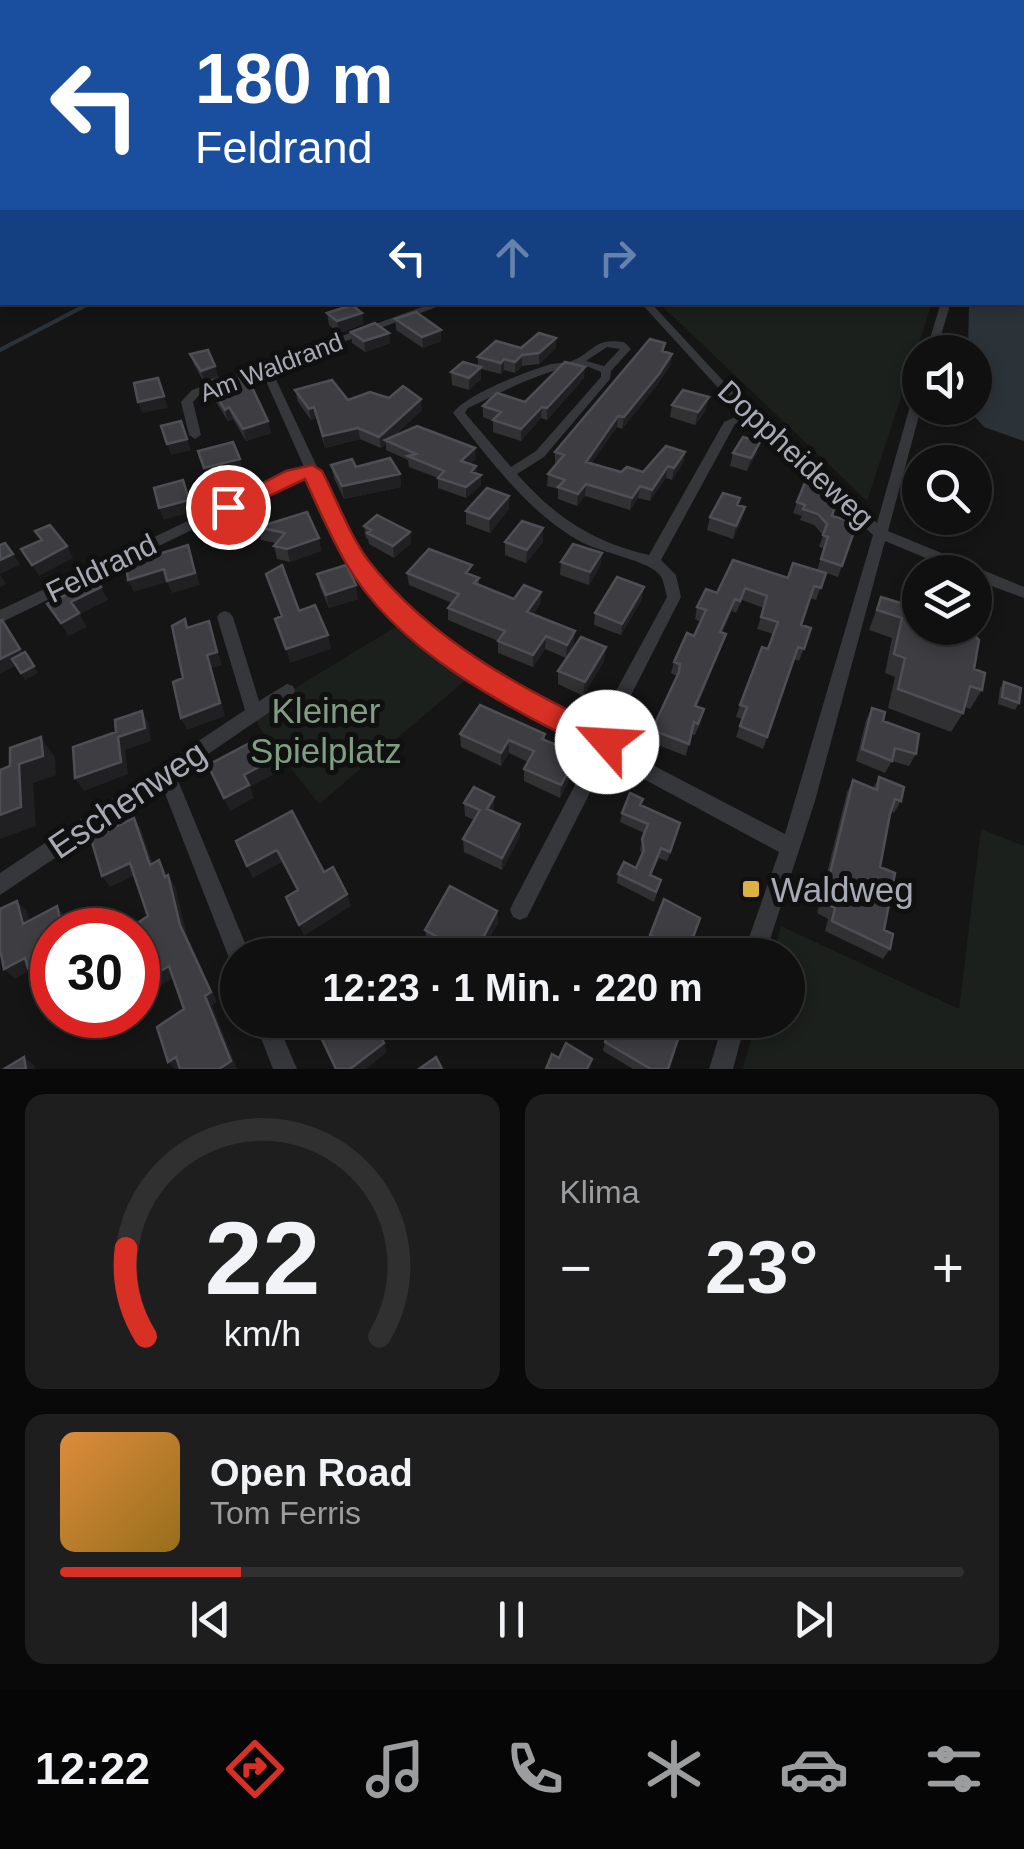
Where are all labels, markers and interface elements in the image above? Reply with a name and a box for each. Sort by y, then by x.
icon: left [30,40,160,170]
text: 180 m [195,40,393,118]
text: Feldrand [195,122,373,173]
icon: left [380,230,435,285]
icon: ahead [485,230,540,285]
icon: right [590,230,645,285]
street label: Am Waldrand [196,327,346,407]
map controls [902,335,992,645]
button: sound [902,335,992,425]
street label: Doppheideweg [712,374,880,534]
button: search [902,445,992,535]
pin [186,465,271,550]
icon: arrive [201,480,256,535]
street label: Feldrand [41,527,161,609]
button: layers [902,555,992,645]
position arrow [555,690,659,794]
park label: Kleiner Spielplatz [250,691,402,770]
street label: Eschenweg [41,732,213,866]
place label: Waldweg [771,870,914,909]
marker: Waldweg [740,878,762,900]
speed limit sign: 30 [30,908,160,1038]
text: 12:23 · 1 Min. · 220 m [322,967,703,1009]
text: Klima [560,1174,640,1210]
text: 22 [204,1200,320,1316]
text: 23° [705,1225,818,1309]
text: − [560,1237,592,1299]
text: + [932,1237,964,1299]
text: km/h [224,1314,301,1354]
text: Open Road [210,1452,413,1494]
text: Tom Ferris [210,1495,361,1531]
icon: previous [183,1592,238,1647]
icon: pause [484,1592,539,1647]
icon: next [786,1592,841,1647]
icon: directions [220,1734,290,1804]
icon: music [360,1734,430,1804]
icon: phone [500,1734,570,1804]
icon: climate [639,1734,709,1804]
icon: car [779,1734,849,1804]
icon: filters [919,1734,989,1804]
text: 12:22 [35,1743,150,1794]

